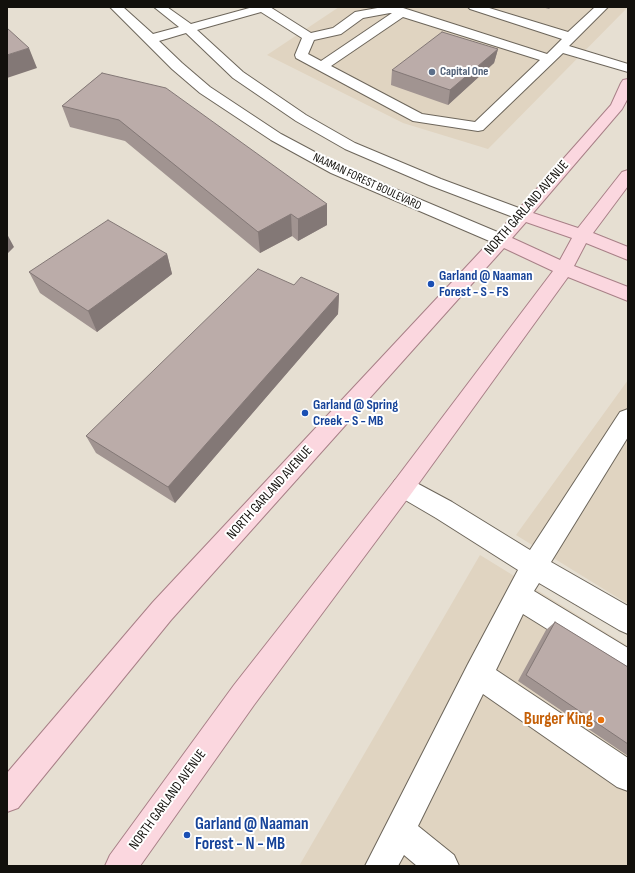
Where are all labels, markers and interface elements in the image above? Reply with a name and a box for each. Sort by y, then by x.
place label: Capital One [440,65,488,79]
marker: Capital One [427,67,437,77]
street label: NAAMAN FOREST BOULEVARD [311,151,423,213]
street label: NORTH GARLAND AVENUE [481,157,573,259]
place label: Garland @ Naaman Forest - S - FS [439,268,533,300]
marker: Garland @ Naaman Forest - S - FS [426,279,436,289]
place label: Garland @ Spring Creek - S - MB [313,397,398,430]
marker: Garland @ Spring Creek - S - MB [300,408,310,418]
street label: NORTH GARLAND AVENUE [224,443,316,543]
place label: Burger King [524,710,593,730]
marker: Burger King [596,715,606,725]
street label: NORTH GARLAND AVENUE [126,747,210,853]
place label: Garland @ Naaman Forest - N - MB [195,815,309,855]
marker: Garland @ Naaman Forest - N - MB [182,830,192,840]

